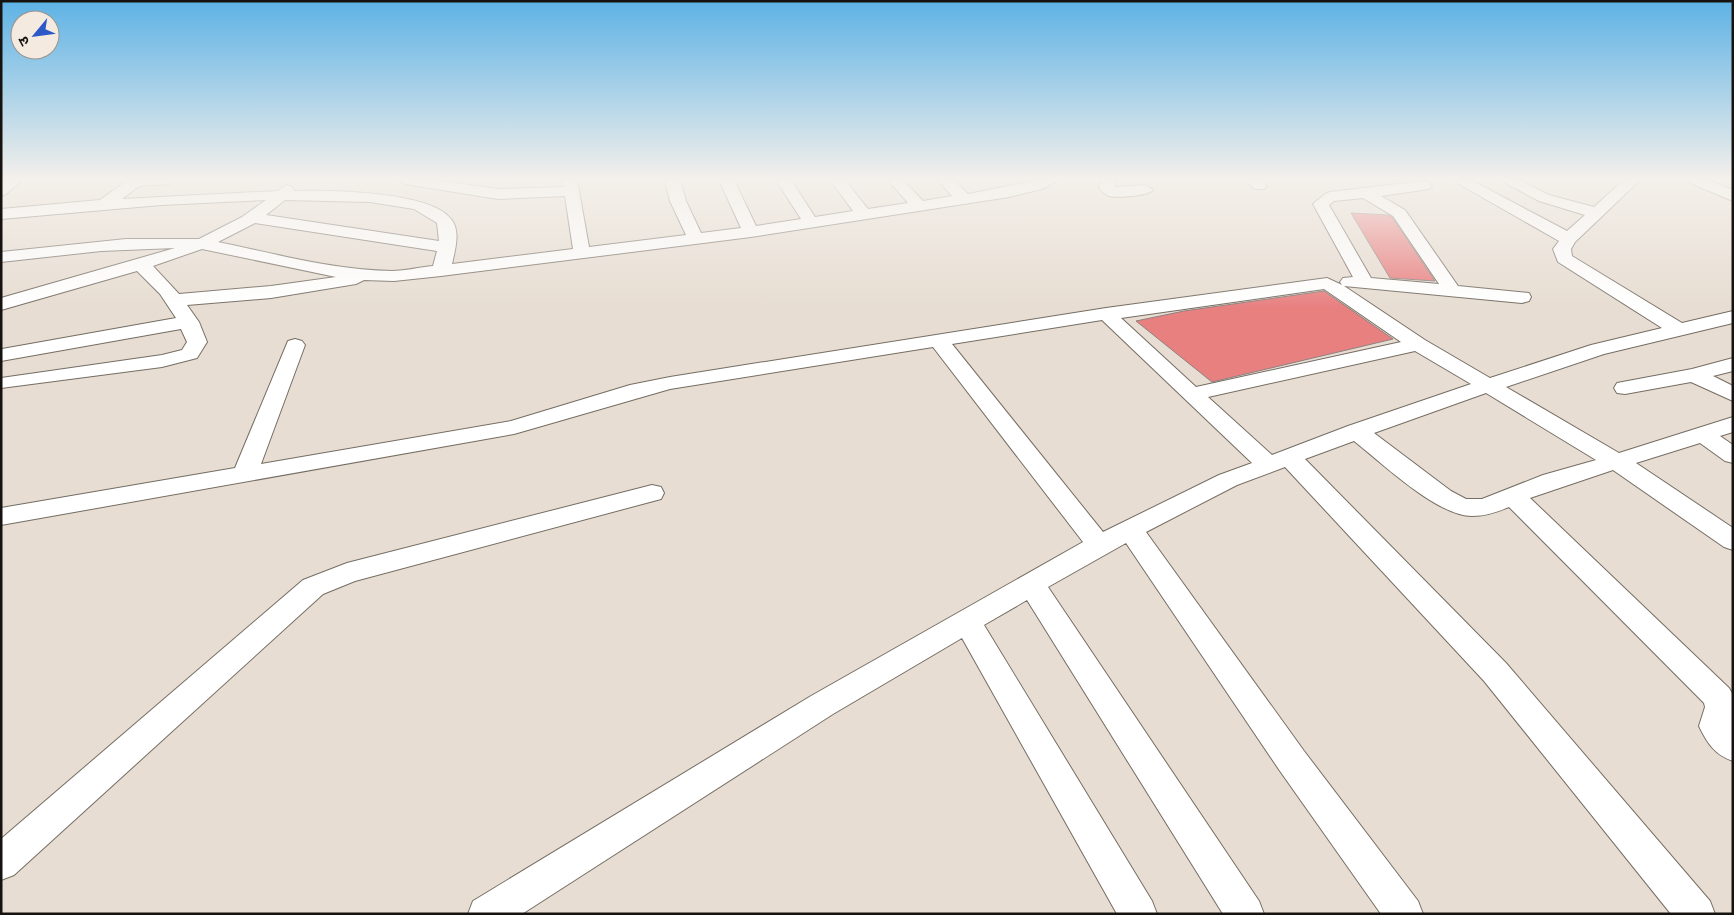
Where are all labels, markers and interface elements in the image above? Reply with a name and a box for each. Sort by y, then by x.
north arrow [10,10,60,60]
text: उ [14,33,33,49]

